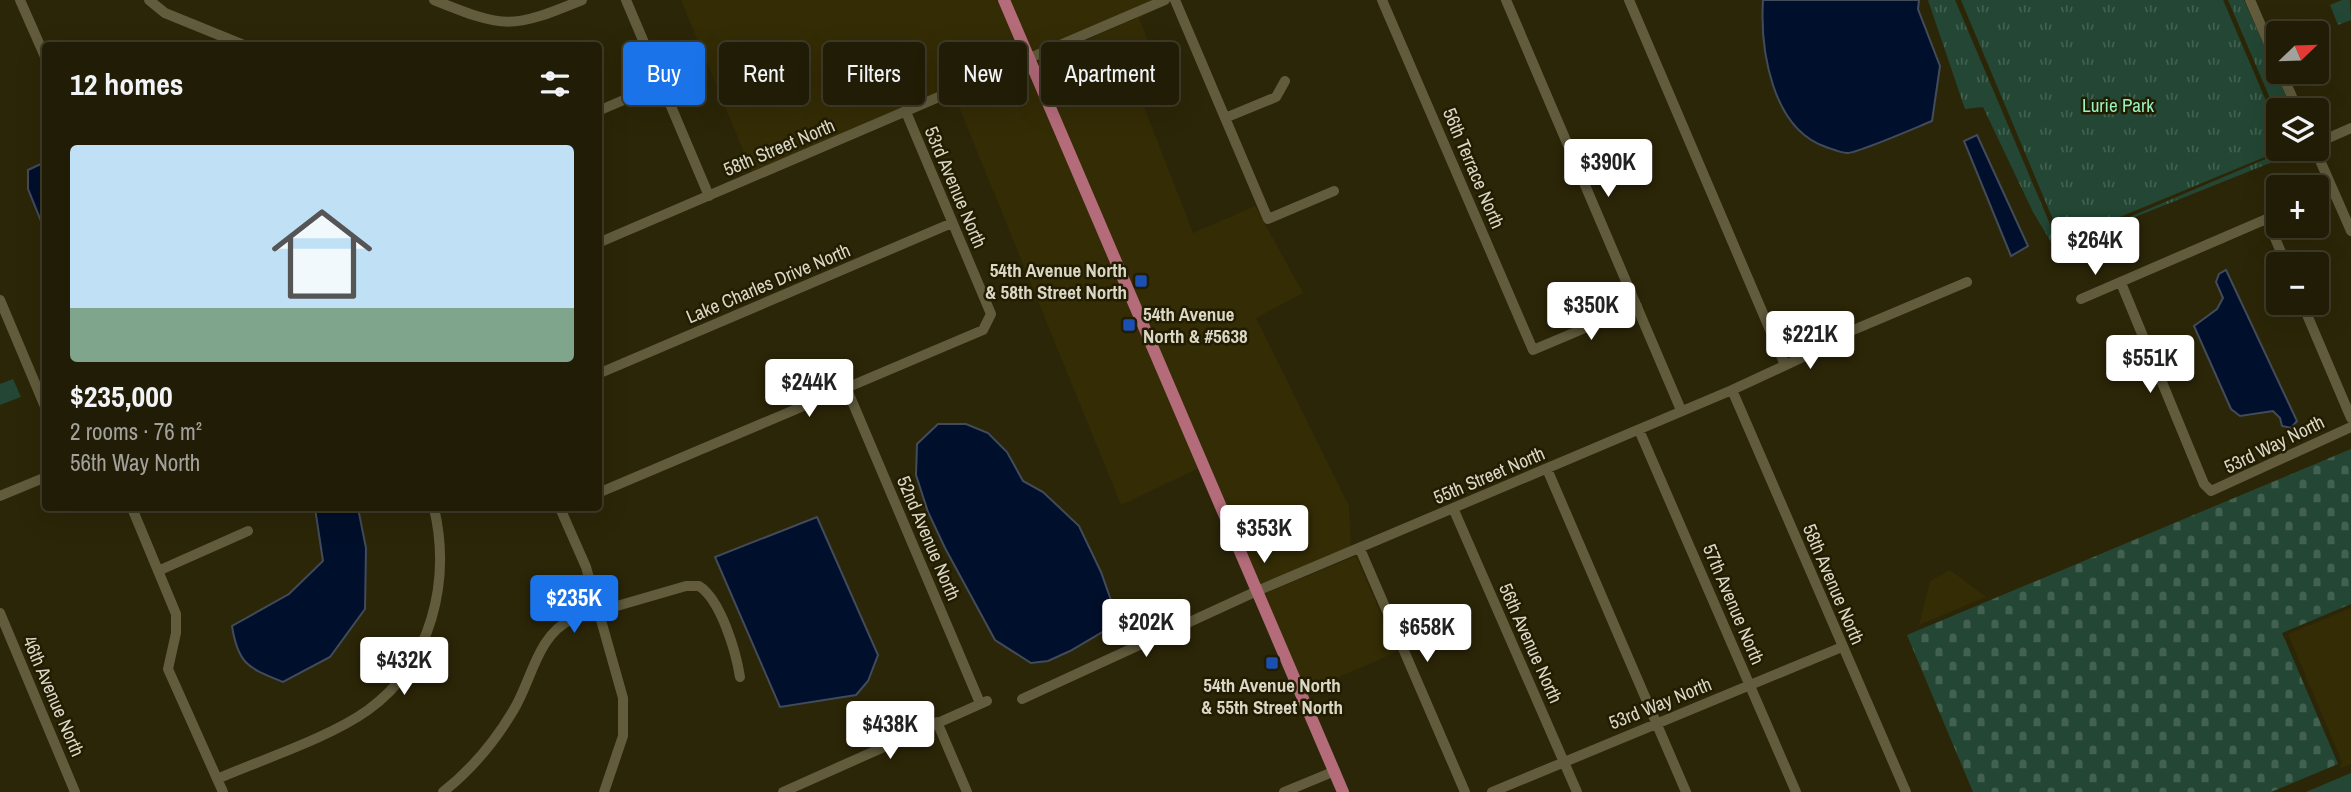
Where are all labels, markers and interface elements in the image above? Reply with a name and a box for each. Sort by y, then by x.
north arrow [2266,21,2329,84]
map controls [2266,21,2329,315]
chip: Buy [623,42,705,105]
chip: Rent [719,42,809,105]
chip: Filters [823,42,925,105]
chip: New [939,42,1027,105]
chip: Apartment [1041,42,1179,105]
text: 12 homes [70,64,184,104]
icon: filters [536,65,574,103]
park label: Lurie Park [2082,92,2154,118]
button: layers [2266,98,2329,161]
street label: 56th Terrace North [1437,104,1511,232]
street label: 58th Street North [719,112,839,182]
street label: 53rd Avenue North [919,122,993,252]
pin: $390K [1559,140,1657,199]
text: $390K [1580,146,1636,177]
button: + [2266,175,2329,238]
icon: home [259,191,385,317]
pin: $264K [2046,218,2144,277]
text: $264K [2067,224,2123,255]
street label: Lake Charles Drive North [682,237,854,329]
button: − [2266,252,2329,315]
place label: 54th Avenue North & 58th Street North [985,257,1127,305]
marker: 54th Avenue North & 58th Street North [1133,273,1149,289]
pin: $350K [1542,282,1640,342]
text: $350K [1563,289,1619,320]
place label: 54th Avenue North & #5638 [1143,301,1248,349]
pin: $221K [1761,312,1859,371]
marker: 54th Avenue North & #5638 [1121,317,1137,333]
text: $221K [1782,318,1838,349]
pin: $551K [2101,336,2199,395]
text: $551K [2122,342,2178,373]
pin: $244K [760,360,858,419]
text: $244K [781,366,837,397]
text: $235,000 [70,376,173,416]
street label: 53rd Way North [2220,409,2328,479]
text: 2 rooms · 76 m² [70,416,202,447]
street label: 55th Street North [1429,440,1549,510]
text: 56th Way North [70,447,200,478]
street label: 52nd Avenue North [891,472,967,604]
pin: $353K [1215,505,1313,565]
text: $353K [1236,512,1292,543]
street label: 58th Avenue North [1797,520,1871,648]
street label: 57th Avenue North [1697,540,1771,668]
pin: $235K [525,576,623,635]
street label: 56th Avenue North [1493,579,1569,707]
text: $235K [546,582,602,613]
pin: $202K [1097,600,1195,659]
pin: $658K [1378,604,1476,664]
text: $202K [1118,606,1174,637]
text: $658K [1399,611,1455,642]
street label: 46th Avenue North [17,632,91,760]
pin: $432K [355,638,453,697]
text: $432K [376,644,432,675]
marker: 54th Avenue North & 55th Street North [1264,655,1280,671]
street label: 53rd Way North [1605,671,1715,735]
place label: 54th Avenue North & 55th Street North [1201,672,1343,720]
pin: $438K [841,702,939,761]
text: $438K [862,708,918,739]

